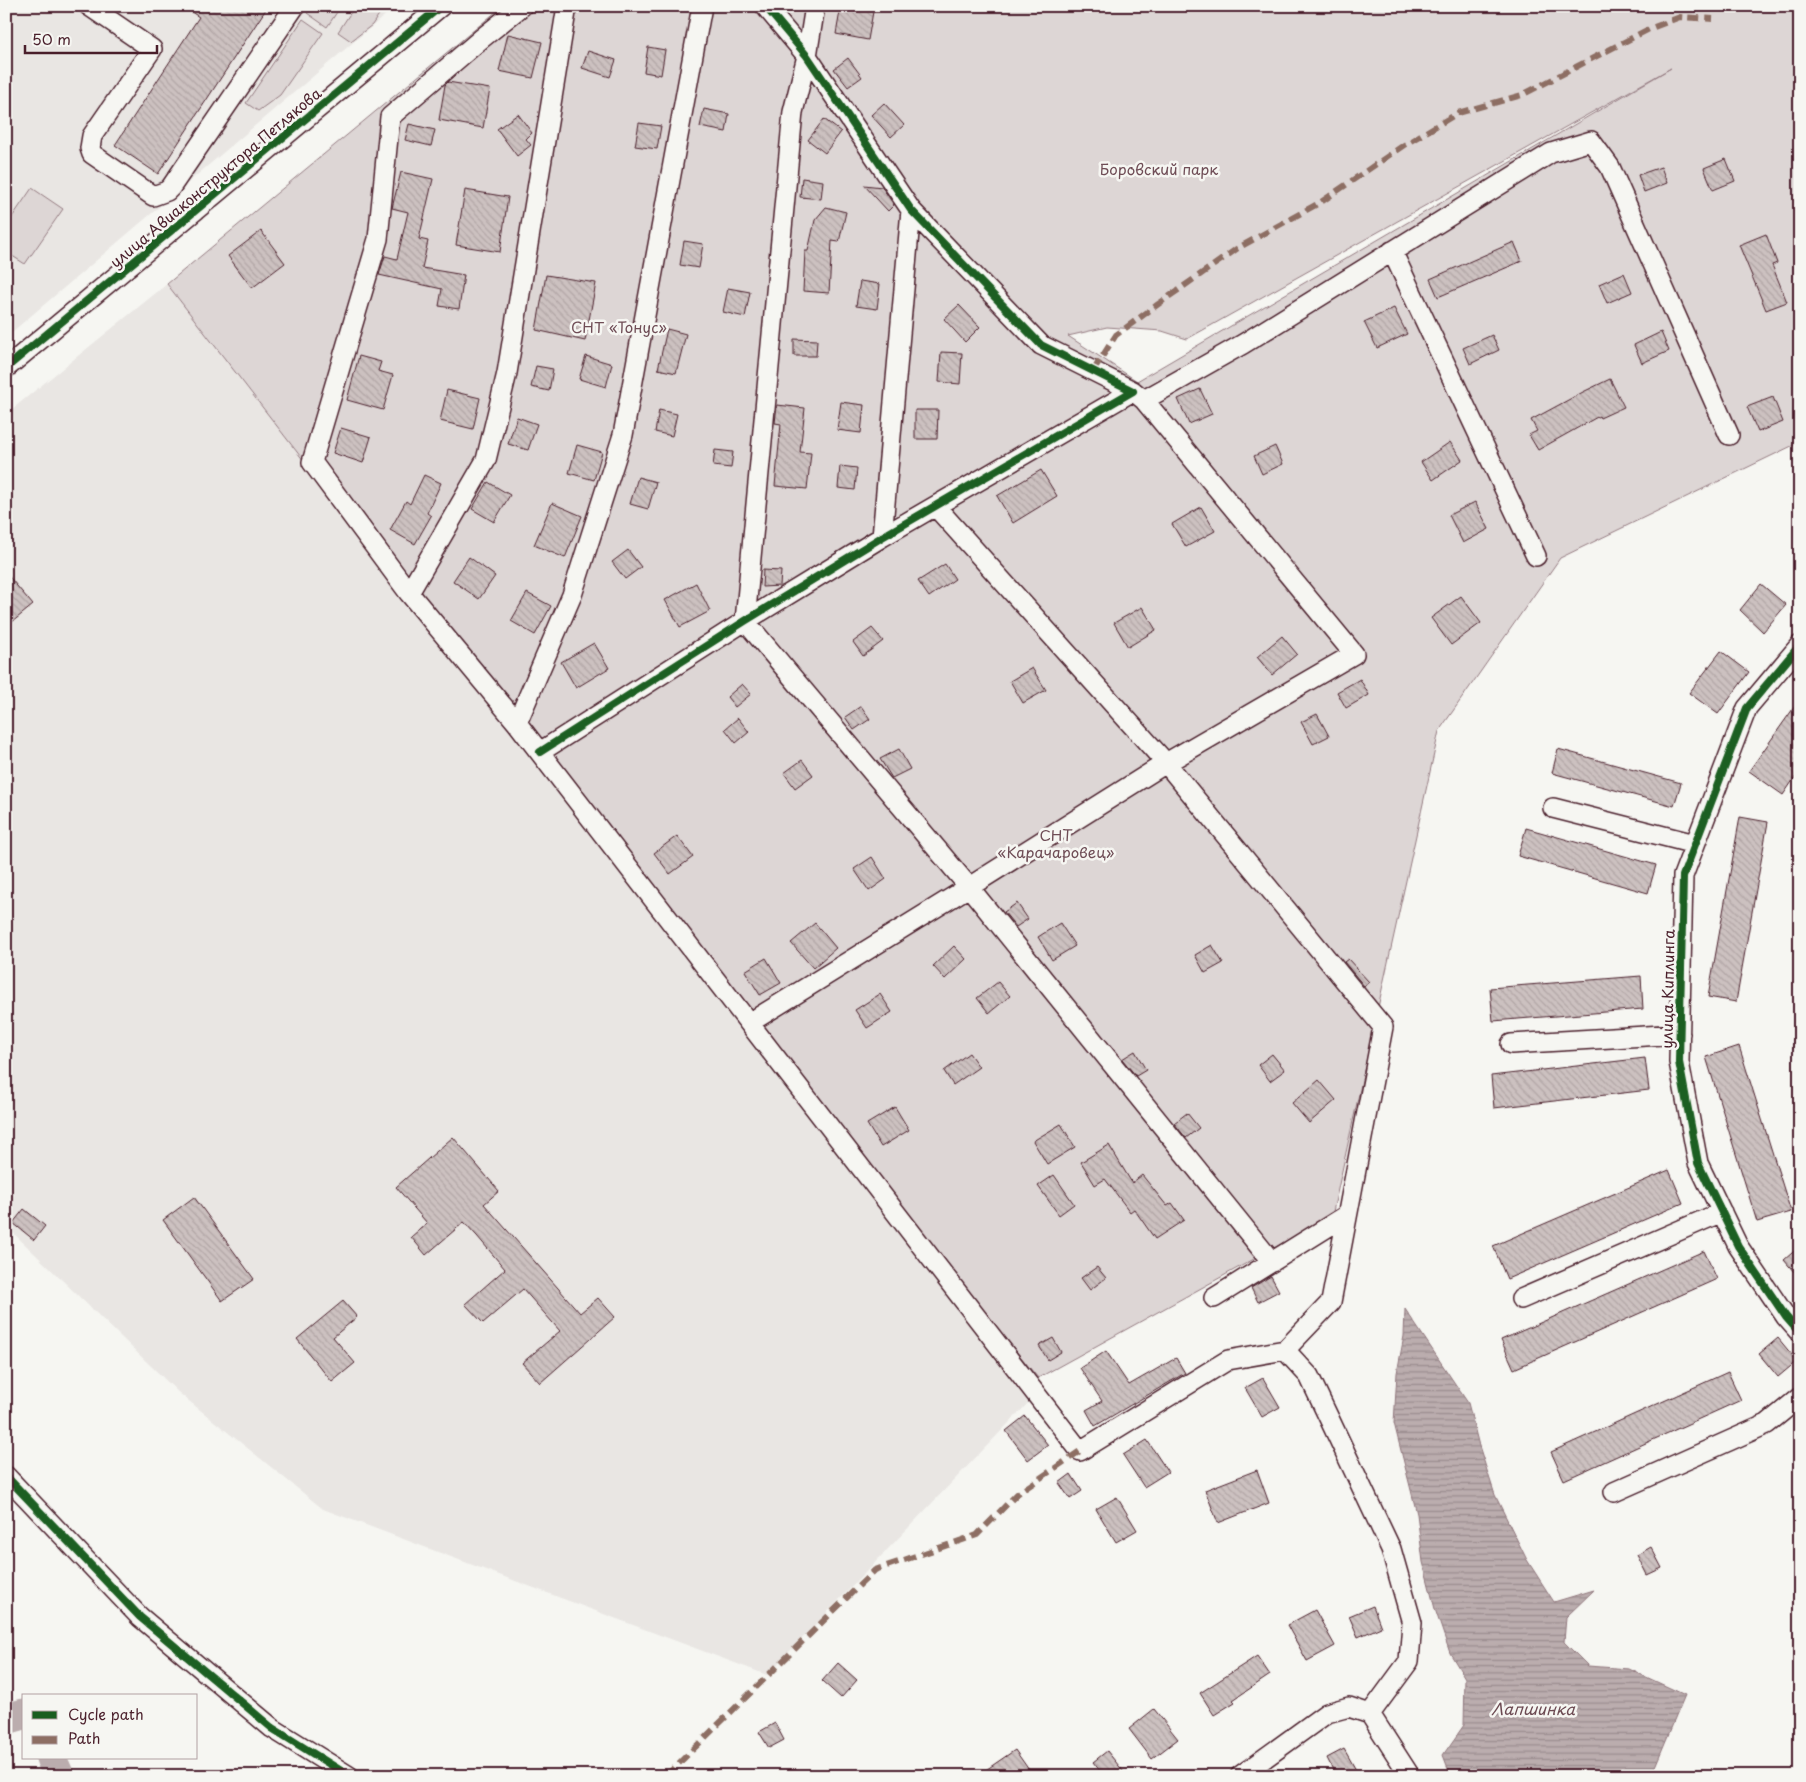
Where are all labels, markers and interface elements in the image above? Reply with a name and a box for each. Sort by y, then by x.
scale bar [25,22,158,54]
text: 50 m [32,27,71,50]
street label: улица Авиаконструктора Петлякова [104,81,326,273]
park label: Боровский парк [1100,157,1218,180]
park label: СНТ «Тонус» [571,315,667,338]
park label: СНТ «Карачаровец» [998,823,1115,863]
street label: улица Киплинга [1654,928,1680,1049]
legend [22,1694,198,1760]
water label: Лапшинка [1491,1696,1576,1720]
text: Cycle path [68,1702,144,1725]
text: Path [68,1726,100,1749]

